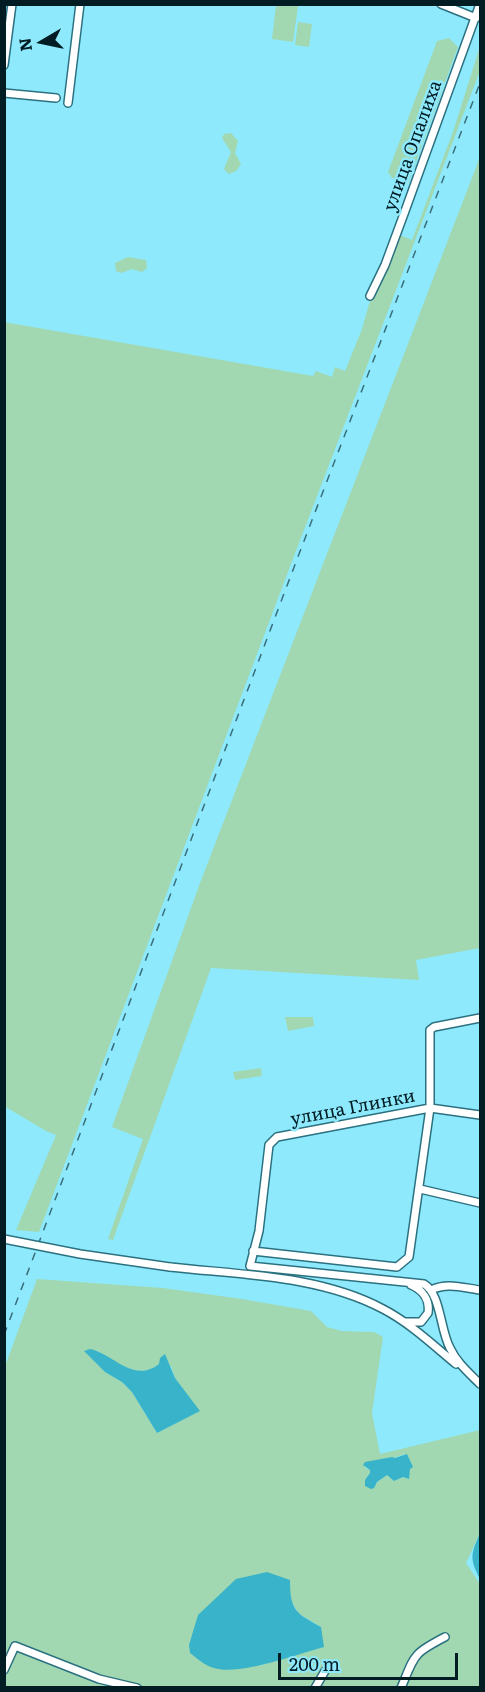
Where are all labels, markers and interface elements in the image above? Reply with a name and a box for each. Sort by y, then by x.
north arrow [12,12,72,72]
text: N [11,36,37,53]
street label: улица Опалиха [379,78,447,214]
street label: улица Глинки [289,1085,417,1131]
scale bar [281,1641,461,1679]
text: 200 m [289,1650,340,1677]

